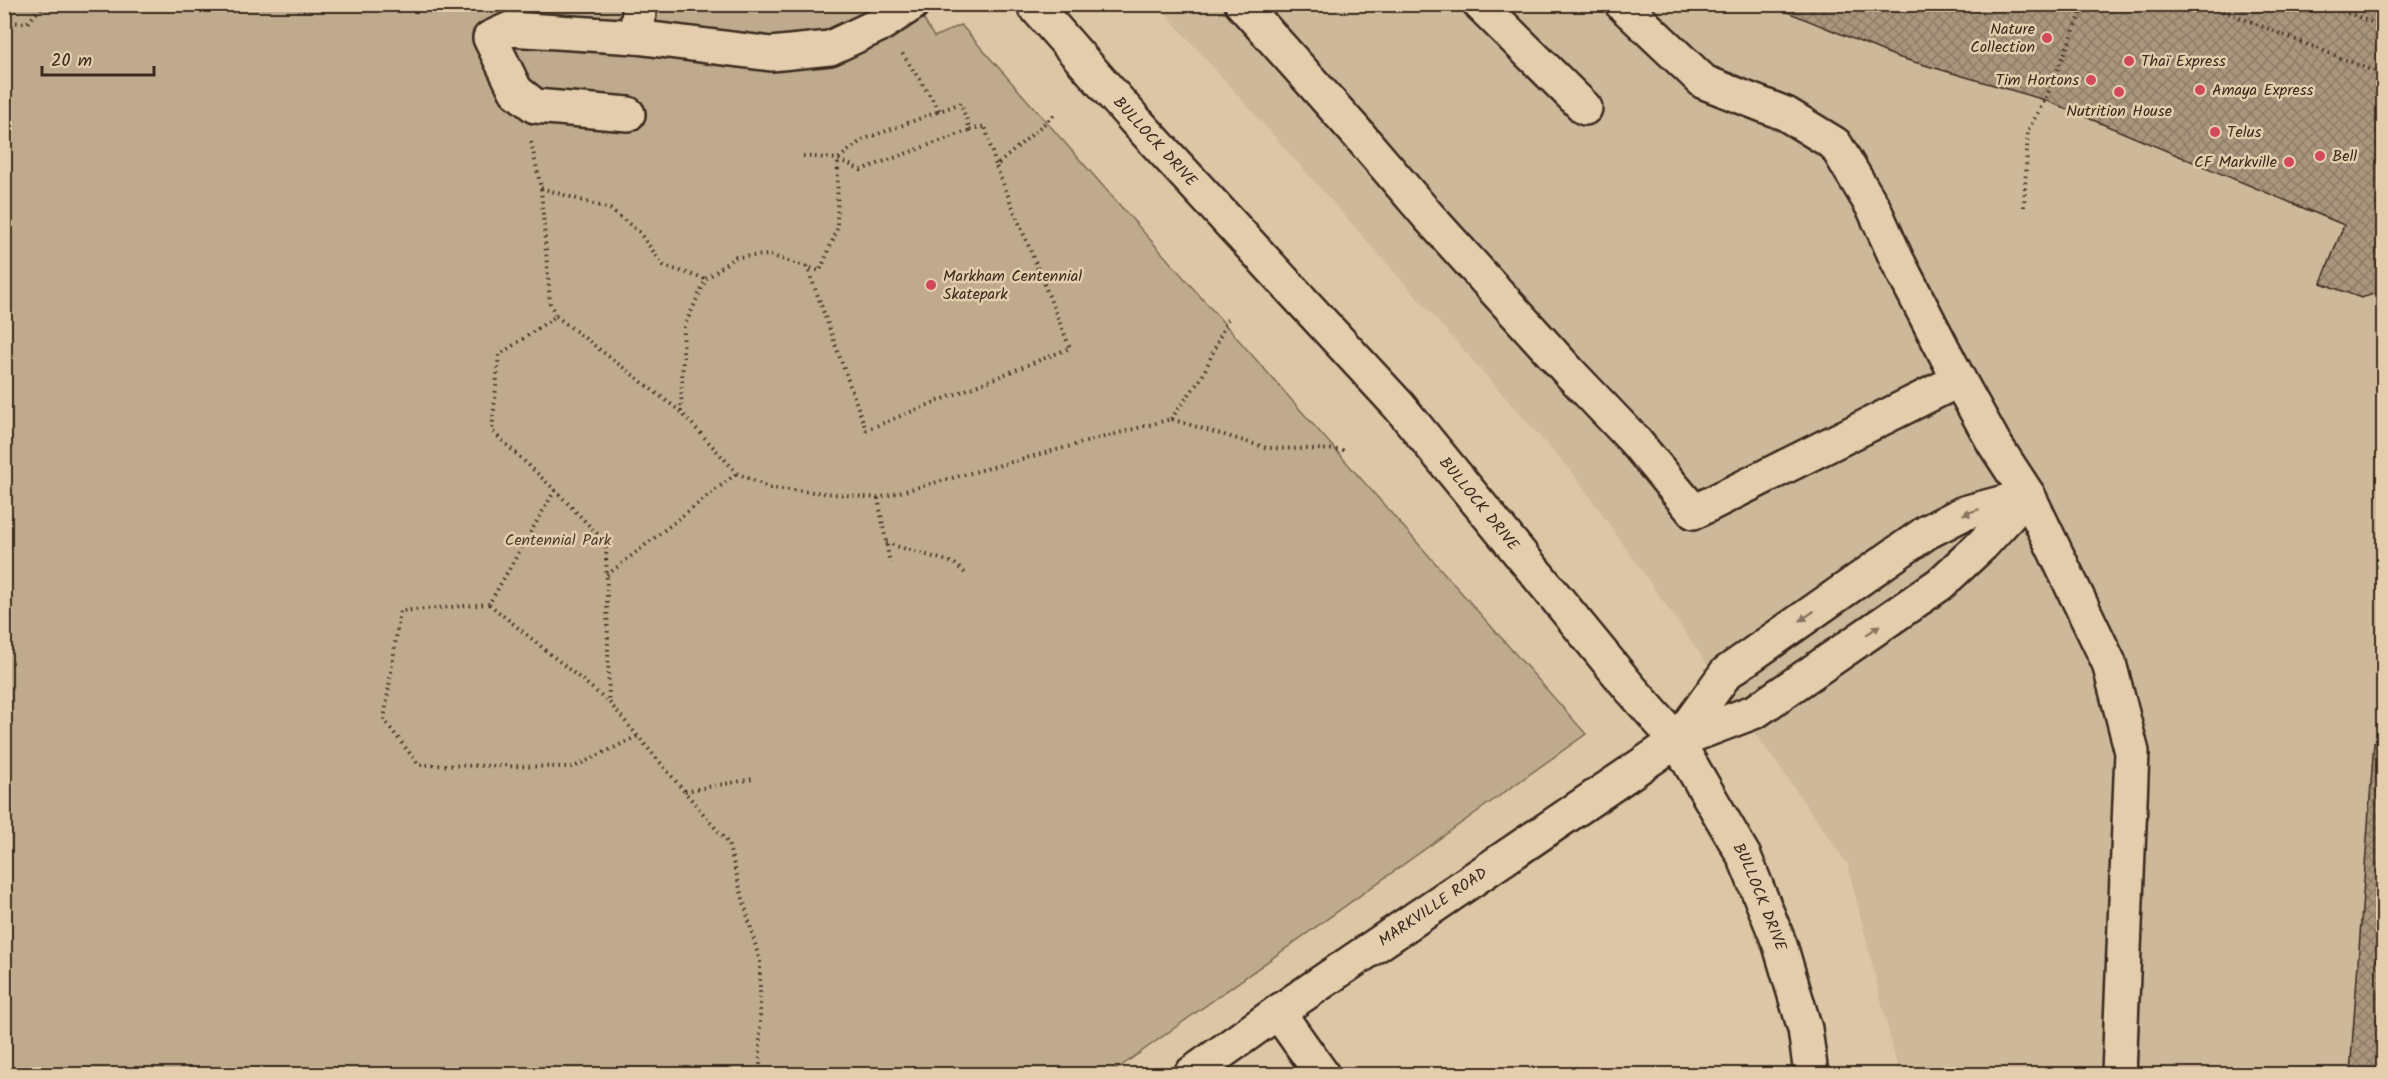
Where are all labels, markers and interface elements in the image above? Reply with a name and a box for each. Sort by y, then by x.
place label: Nature Collection [1970,17,2035,60]
marker: Nature Collection [2040,31,2054,45]
scale bar [42,39,154,77]
text: 20 m [51,47,92,76]
place label: Thaï Express [2141,49,2226,74]
marker: Thaï Express [2122,54,2136,68]
place label: Tim Hortons [1995,68,2079,93]
marker: Tim Hortons [2084,73,2098,87]
place label: Amaya Express [2212,78,2314,103]
marker: Amaya Express [2193,83,2207,97]
marker: Nutrition House [2112,85,2126,99]
street label: BULLOCK DRIVE [1107,91,1204,193]
place label: Nutrition House [2066,99,2172,124]
place label: Telus [2227,120,2261,145]
marker: Telus [2208,125,2222,139]
place label: Bell [2332,144,2357,169]
marker: Bell [2313,149,2327,163]
place label: CF Markville [2194,150,2277,175]
marker: CF Markville [2282,155,2296,169]
place label: Markham Centennial Skatepark [943,264,1082,307]
marker: Markham Centennial Skatepark [924,278,938,292]
street label: BULLOCK DRIVE [1433,451,1526,557]
one-way arrow [1962,508,1980,517]
park label: Centennial Park [505,528,612,553]
one-way arrow [1800,610,1816,622]
one-way arrow [1865,624,1881,636]
street label: BULLOCK DRIVE [1726,838,1794,954]
street label: MARKVILLE ROAD [1373,861,1492,953]

